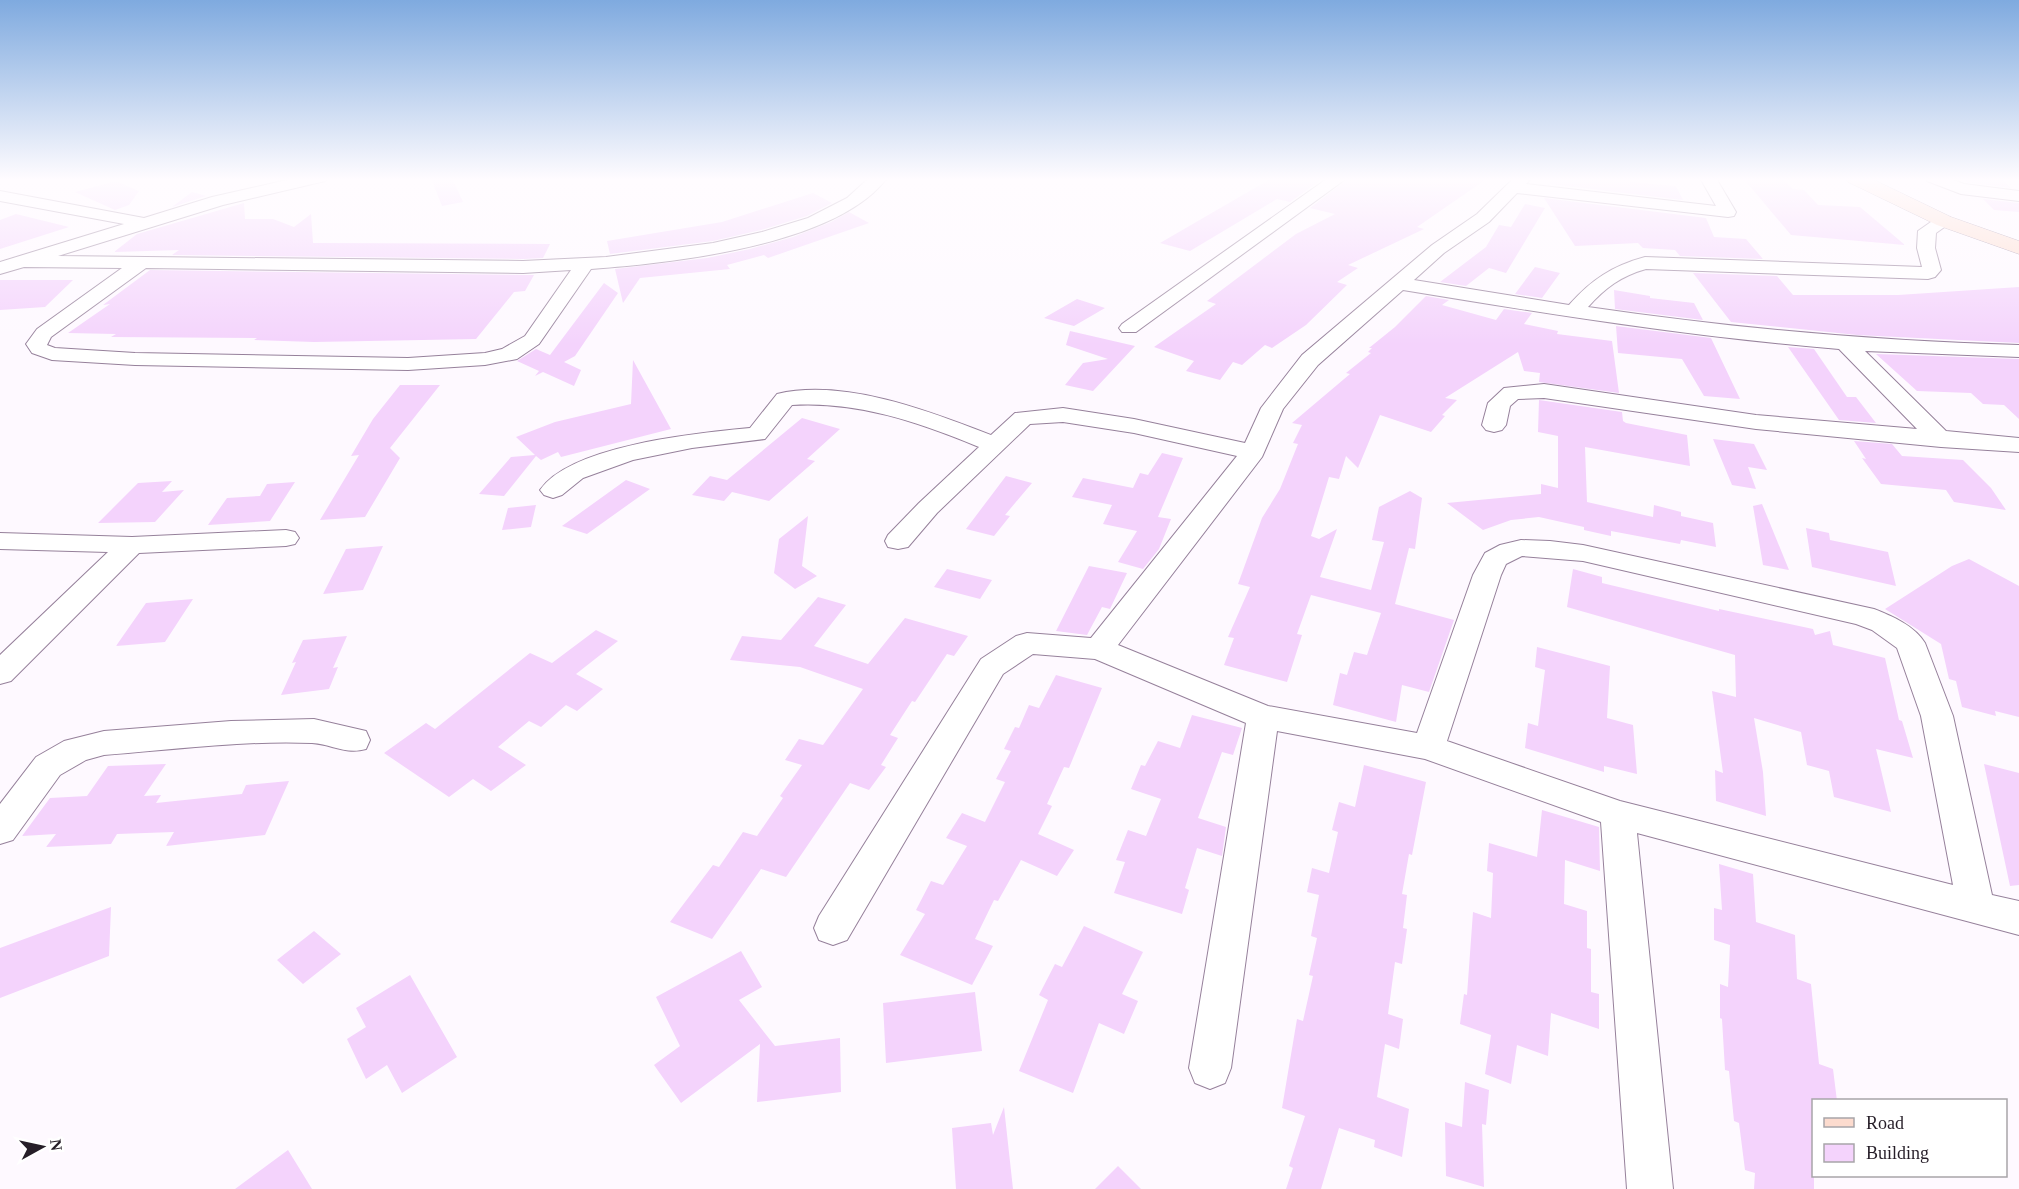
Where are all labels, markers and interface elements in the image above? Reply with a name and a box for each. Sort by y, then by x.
legend [1812,1099,2007,1177]
text: Road [1866,1113,1904,1133]
north arrow [12,1117,72,1177]
text: N [47,1138,66,1152]
text: Building [1866,1143,1929,1163]

